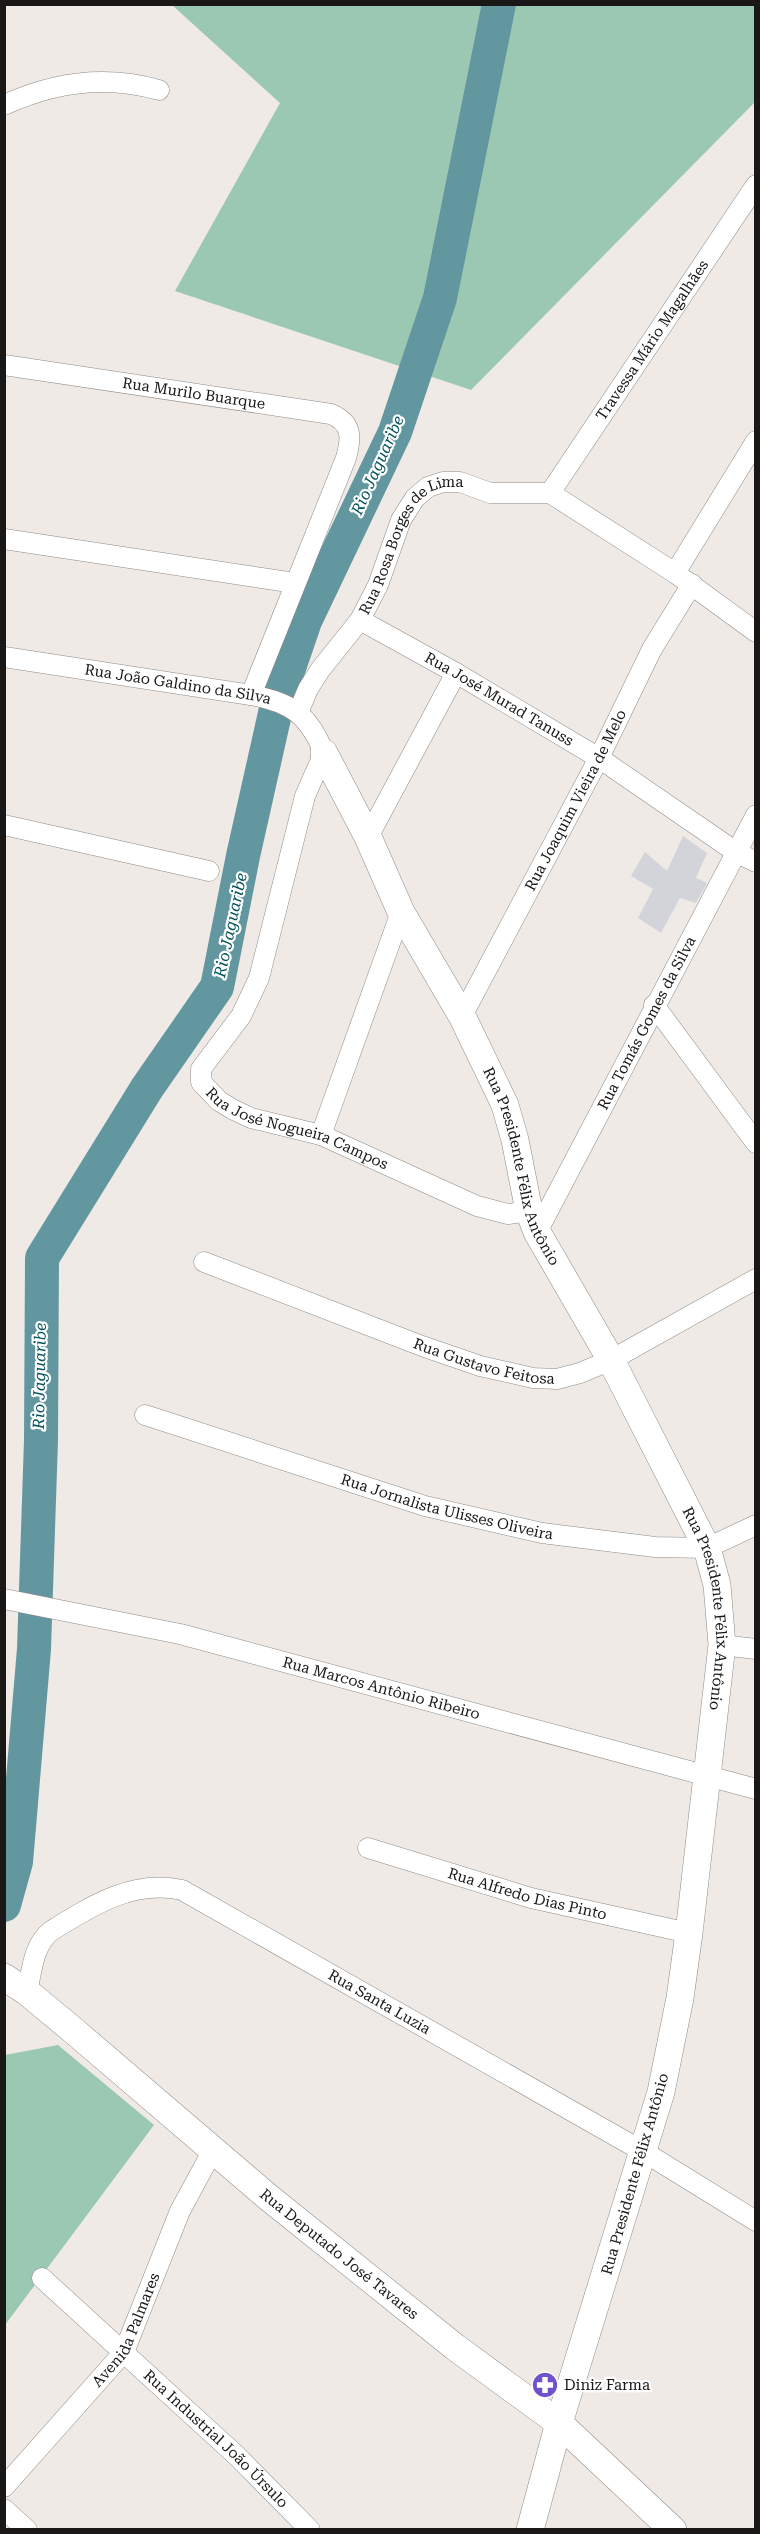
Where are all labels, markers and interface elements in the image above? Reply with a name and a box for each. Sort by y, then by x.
street label: Travessa Mário Magalhães [592,256,712,424]
street label: Rua Murilo Buarque [121,374,267,413]
water label: Rio Jaguaribe [347,413,408,519]
street label: Rua Rosa Borges de Lima [355,473,463,617]
street label: Rua José Murad Tanuss [422,649,577,750]
street label: Rua João Galdino da Silva [83,661,273,708]
street label: Rua Joaquim Vieira de Melo [521,706,630,894]
water label: Rio Jaguaribe [210,871,251,980]
street label: Rua Tomás Gomes da Silva [594,933,700,1113]
street label: Rua Presidente Félix Antônio [479,1064,563,1269]
street label: Rua José Nogueira Campos [202,1084,391,1173]
water label: Rio Jaguaribe [29,1323,50,1430]
street label: Rua Gustavo Feitosa [411,1335,555,1388]
street label: Rua Jornalista Ulisses Oliveira [339,1470,554,1543]
street label: Rua Presidente Félix Antônio [679,1504,731,1711]
street label: Rua Marcos Antônio Ribeiro [281,1653,482,1723]
street label: Rua Alfredo Dias Pinto [446,1864,609,1924]
street label: Rua Santa Luzia [325,1966,434,2038]
street label: Rua Presidente Félix Antônio [598,2071,672,2277]
street label: Rua Deputado José Tavares [256,2185,422,2323]
street label: Avenida Palmares [88,2270,164,2391]
street label: Rua Industrial João Úrsulo [140,2366,292,2512]
pharmacy icon: Diniz Farma [530,2370,560,2400]
place label: Diniz Farma [564,2376,650,2394]

